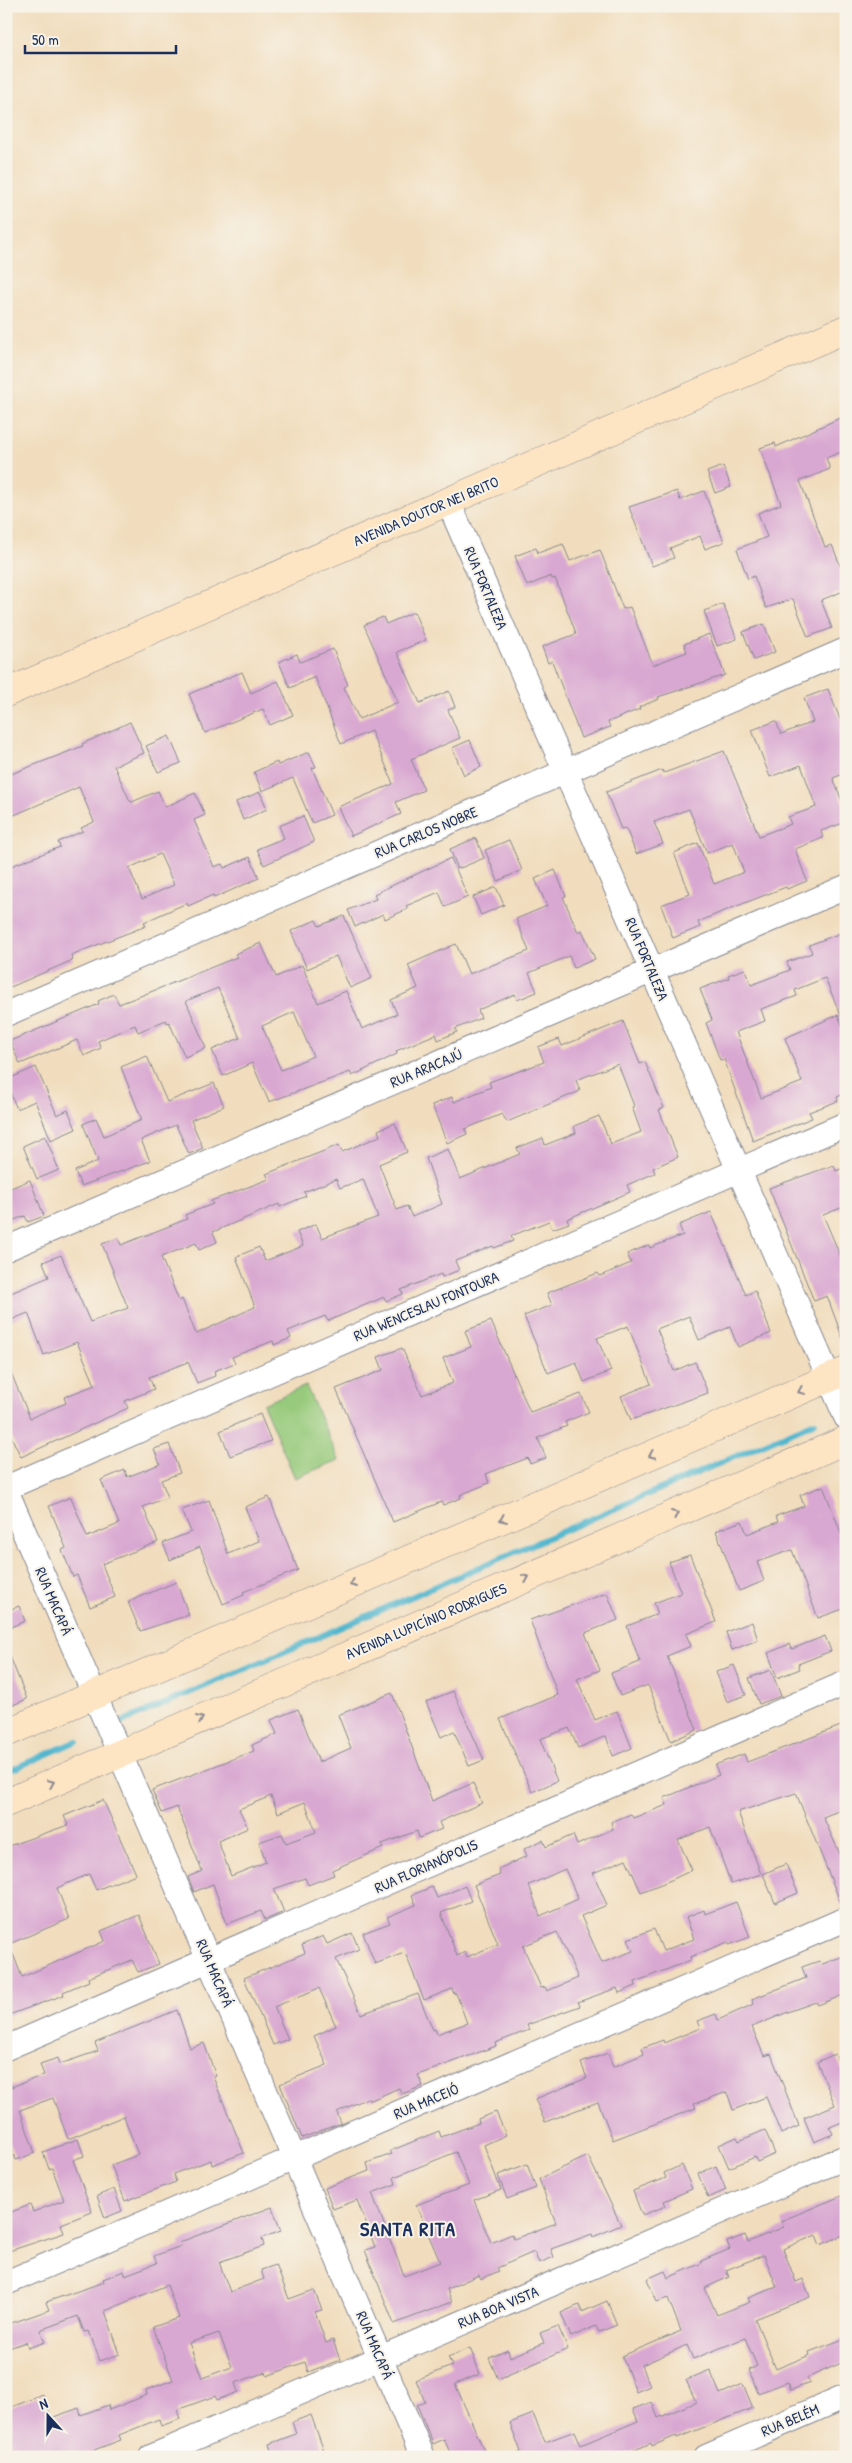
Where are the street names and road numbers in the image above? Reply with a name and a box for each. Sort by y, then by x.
street label: AVENIDA DOUTOR NEI BRITO [350,471,502,551]
street label: RUA FORTALEZA [459,543,513,633]
street label: RUA CARLOS NOBRE [371,801,481,863]
street label: RUA FORTALEZA [620,914,674,1004]
street label: RUA ARACAJÚ [387,1043,465,1093]
street label: RUA WENCESLAU FONTOURA [350,1266,502,1346]
street label: RUA MACAPÁ [30,1564,78,1639]
street label: AVENIDA LUPICÍNIO RODRIGUES [342,1577,510,1664]
street label: RUA FLORIANÓPOLIS [371,1834,481,1898]
street label: RUA MACAPÁ [191,1936,239,2011]
street label: RUA MACEIÓ [390,2078,462,2124]
street label: RUA BOA VISTA [454,2280,542,2333]
street label: RUA MACAPÁ [351,2308,399,2383]
street label: RUA BELÉM [758,2398,822,2442]

